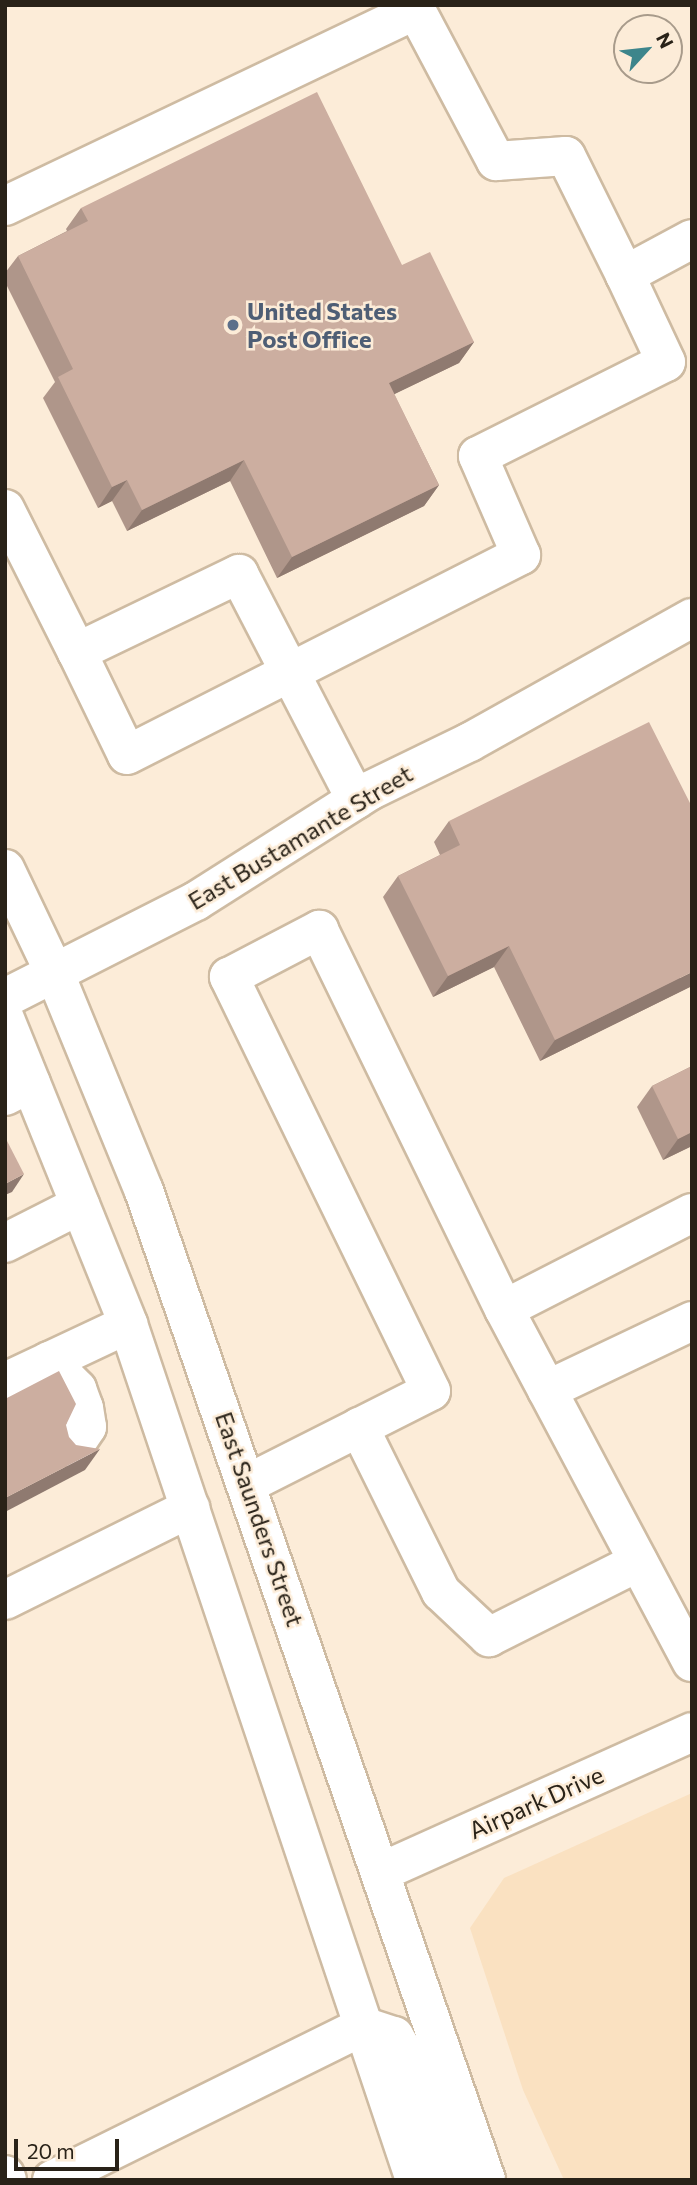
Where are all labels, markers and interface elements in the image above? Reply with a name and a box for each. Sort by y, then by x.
north arrow [613,14,683,84]
text: N [652,29,679,52]
place label: United States Post Office [247,297,397,353]
marker: United States Post Office [225,317,241,333]
street label: East Bustamante Street [183,759,417,915]
street label: East Saunders Street [210,1408,310,1630]
street label: Airpark Drive [464,1760,608,1844]
scale bar [18,2126,122,2170]
text: 20 m [27,2138,75,2163]

